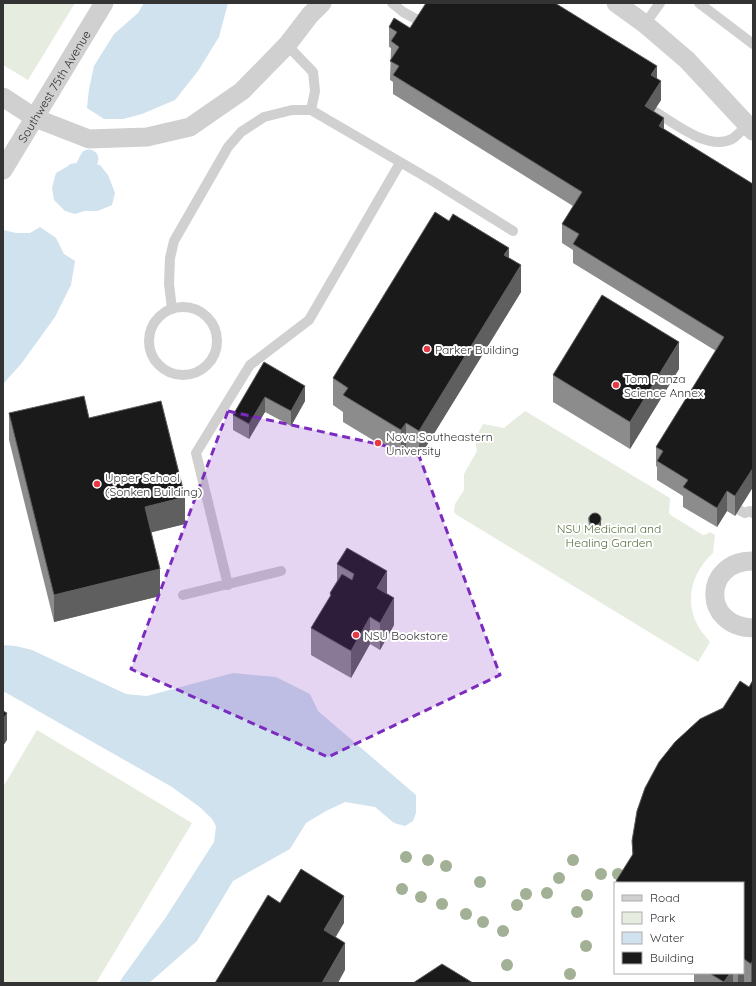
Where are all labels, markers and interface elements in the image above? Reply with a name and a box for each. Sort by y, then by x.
street label: Southwest 75th Avenue [14,27,93,145]
place label: Parker Building [435,342,519,357]
marker: Parker Building [422,344,432,354]
place label: Tom Panza Science Annex [624,371,704,400]
marker: Tom Panza Science Annex [611,380,621,390]
place label: Nova Southeastern University [386,429,493,458]
marker: Nova Southeastern University [373,438,383,448]
place label: Upper School (Sonken Building) [105,470,202,499]
marker: Upper School (Sonken Building) [92,479,102,489]
park label: NSU Medicinal and Healing Garden [557,521,661,550]
place label: NSU Bookstore [364,628,448,643]
marker: NSU Bookstore [351,630,361,640]
legend [614,882,744,974]
text: Road [650,890,680,905]
text: Park [650,910,675,925]
text: Water [650,930,685,945]
text: Building [650,950,694,965]

